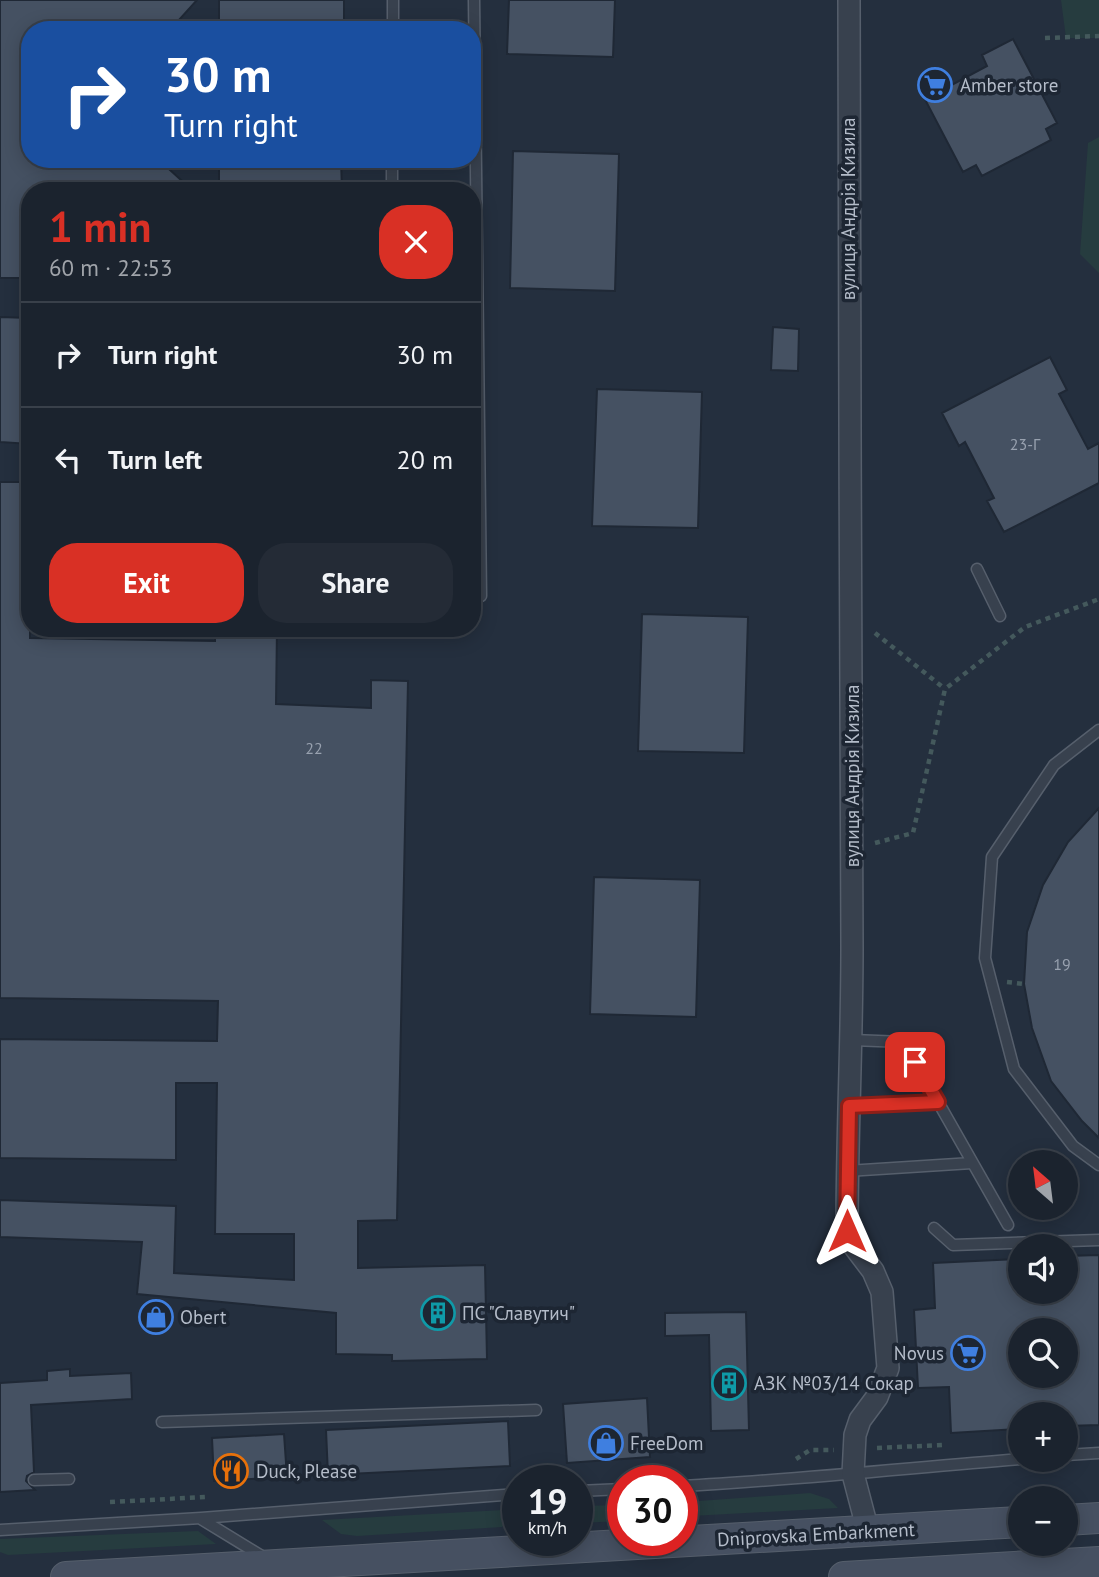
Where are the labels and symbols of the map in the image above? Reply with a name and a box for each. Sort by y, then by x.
supermarket icon: Amber store [916,66,954,104]
place label: Amber store [960,73,1059,97]
street label: вулиця Андрія Кизила [836,118,860,300]
house number: 23-Г [1010,434,1041,454]
street label: вулиця Андрія Кизила [840,685,864,867]
house number: 22 [305,738,323,758]
house number: 19 [1053,954,1071,974]
pin [885,1032,945,1092]
north arrow [1008,1150,1078,1220]
position arrow [810,1194,884,1268]
building icon: ПС "Славутич" [419,1294,457,1332]
shop icon: Obert [137,1298,175,1336]
place label: ПС "Славутич" [462,1301,575,1325]
place label: Obert [180,1305,227,1329]
supermarket icon: Novus [949,1334,987,1372]
place label: Novus [894,1341,944,1365]
building icon: АЗК №03/14 Сокар [710,1364,748,1402]
place label: АЗК №03/14 Сокар [754,1371,914,1395]
shop icon: FreeDom [587,1424,625,1462]
place label: FreeDom [630,1431,703,1455]
restaurant icon: Duck, Please [212,1452,250,1490]
place label: Duck, Please [256,1459,357,1483]
speed limit sign: 30 [607,1465,698,1556]
street label: Dniprovska Embarkment [716,1517,916,1551]

